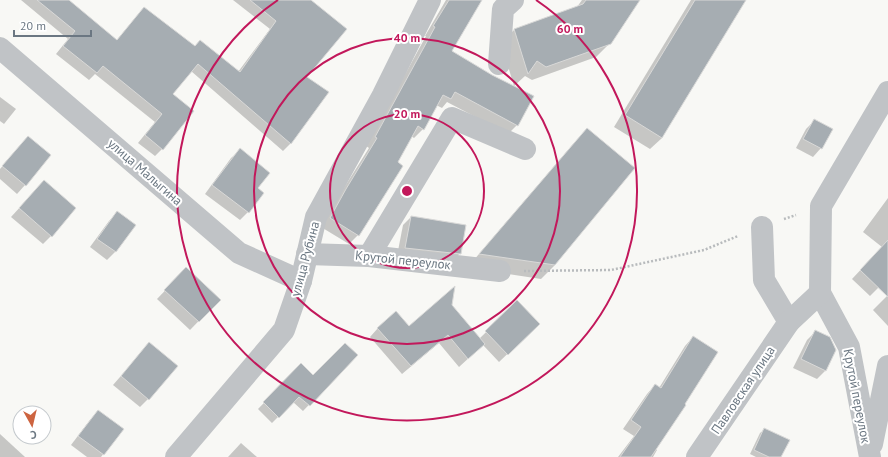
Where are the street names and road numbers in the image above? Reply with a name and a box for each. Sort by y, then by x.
street label: улица Малыгина [104,135,186,209]
street label: улица Рубина [287,219,323,299]
street label: Крутой переулок [354,247,452,274]
street label: Павловская улица [707,343,779,437]
street label: Крутой переулок [840,347,875,445]

